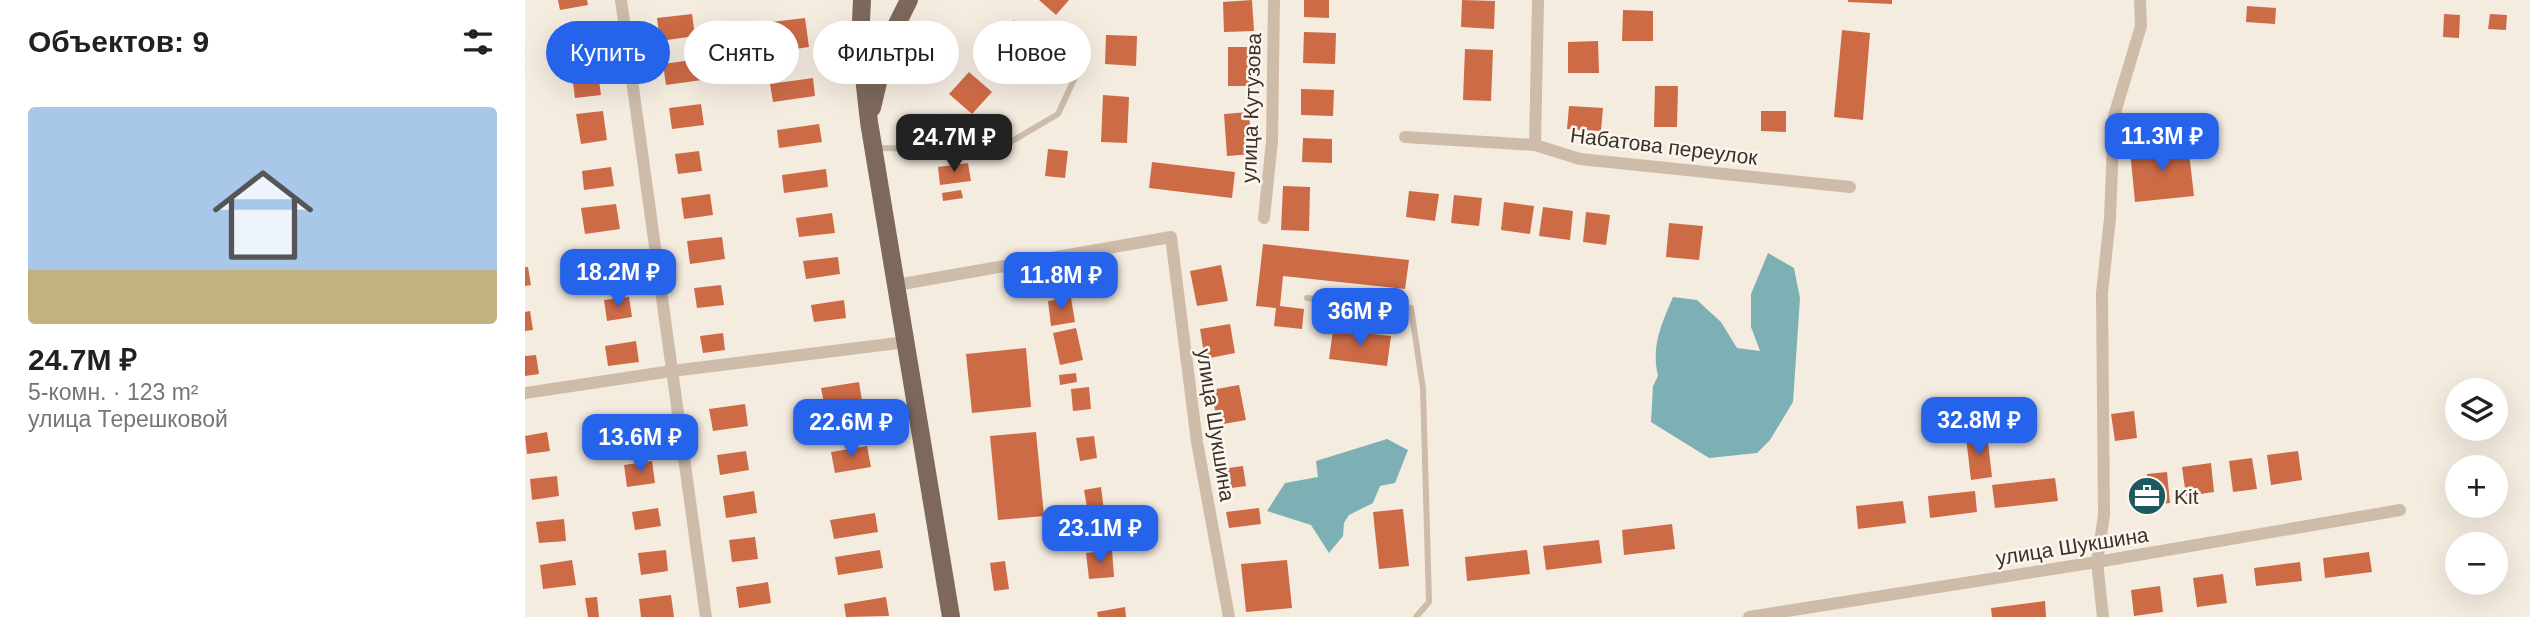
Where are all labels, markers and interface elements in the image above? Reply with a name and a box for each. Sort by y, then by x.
chip: Купить [546,21,670,84]
chip: Снять [684,21,799,84]
chip: Фильтры [813,21,959,84]
chip: Новое [973,21,1091,84]
icon: filters [459,23,497,61]
text: Объектов: 9 [28,25,209,58]
street label: улица Кутузова [1237,32,1265,184]
pin: 24.7M ₽ [889,114,1019,174]
pin: 11.3M ₽ [2097,114,2227,173]
street label: Набатова переулок [1569,123,1760,169]
text: 11.3M ₽ [2121,123,2203,149]
text: 24.7M ₽ [912,124,996,150]
icon: home [200,152,326,278]
pin: 18.2M ₽ [553,250,683,309]
pin: 11.8M ₽ [996,252,1126,312]
text: 18.2M ₽ [576,259,660,285]
text: 11.8M ₽ [1020,262,1102,288]
pin: 36M ₽ [1311,288,1409,348]
text: 36M ₽ [1328,298,1392,324]
text: 24.7M ₽ [28,343,137,376]
street label: улица Шукшина [1193,347,1239,503]
map controls [2445,378,2508,595]
button: layers [2445,378,2508,441]
text: 5-комн. · 123 m² [28,379,199,405]
pin: 32.8M ₽ [1914,398,2044,457]
pin: 22.6M ₽ [786,400,916,459]
text: улица Терешковой [28,406,228,432]
text: 32.8M ₽ [1937,407,2021,433]
text: 22.6M ₽ [809,409,893,435]
pin: 13.6M ₽ [575,414,705,474]
text: 13.6M ₽ [598,424,682,450]
button: + [2445,455,2508,518]
office icon: Kit [2126,475,2168,517]
place label: Kit [2174,485,2199,508]
pin: 23.1M ₽ [1035,505,1165,565]
text: 23.1M ₽ [1058,515,1142,541]
street label: улица Шукшина [1994,523,2150,569]
button: − [2445,532,2508,595]

